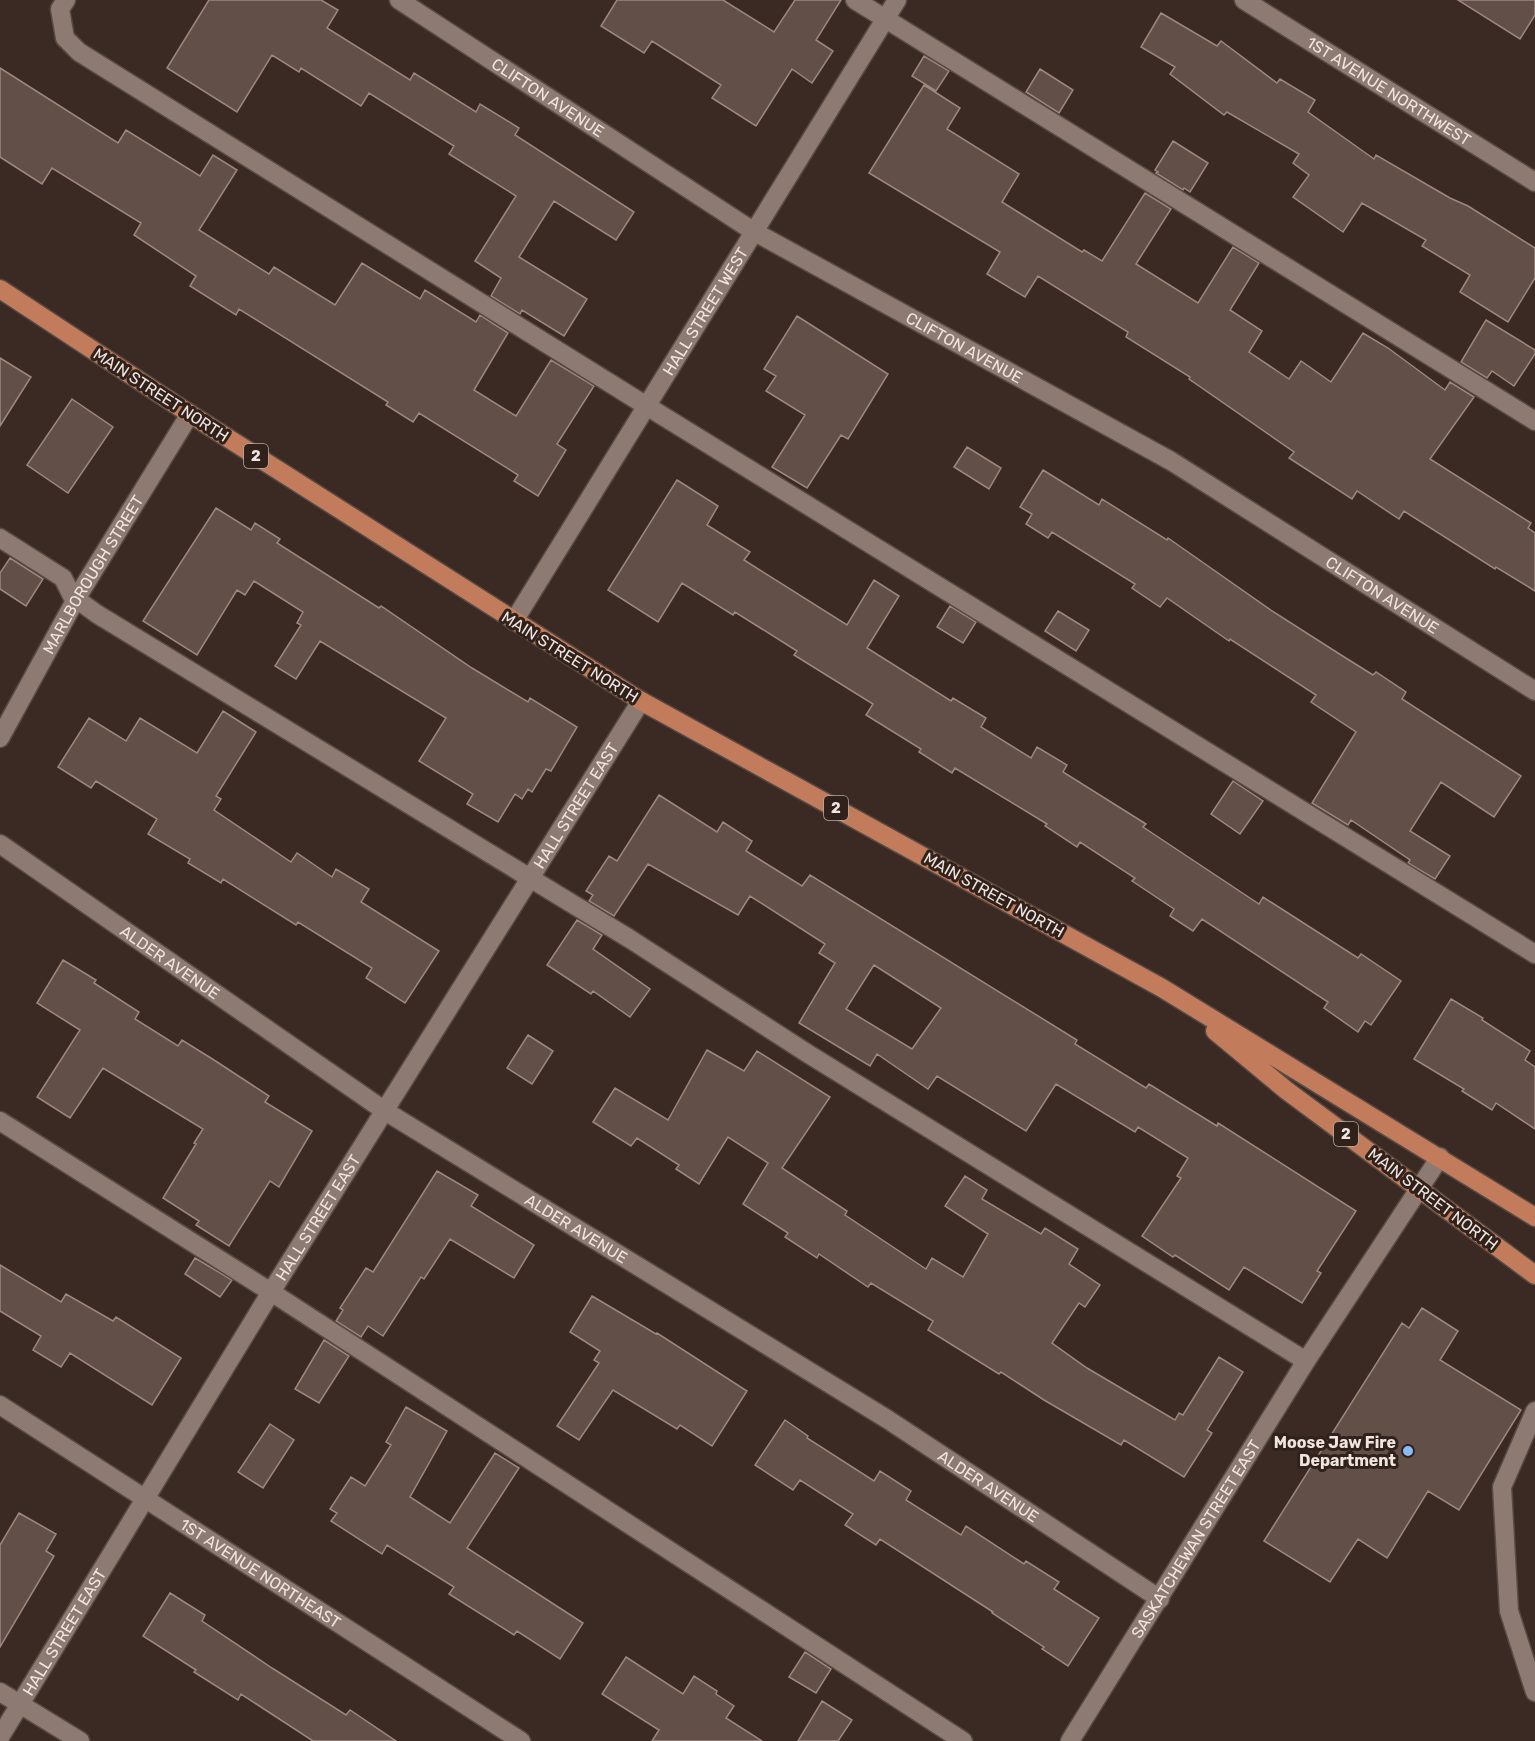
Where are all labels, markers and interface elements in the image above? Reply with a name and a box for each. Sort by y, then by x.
street label: 1ST AVENUE NORTHWEST [1303,32,1474,149]
street label: CLIFTON AVENUE [488,54,608,141]
street label: HALL STREET WEST [658,244,752,379]
street label: CLIFTON AVENUE [903,308,1026,387]
street label: MAIN STREET NORTH [90,344,232,446]
road number: 2 [244,444,268,468]
street label: MARLBOROUGH STREET [38,492,147,657]
street label: CLIFTON AVENUE [1322,552,1443,637]
street label: MAIN STREET NORTH [498,607,642,707]
street label: HALL STREET EAST [529,739,622,872]
road number: 2 [824,796,848,820]
street label: MAIN STREET NORTH [920,848,1068,942]
street label: ALDER AVENUE [117,921,223,1003]
road number: 2 [1334,1122,1358,1146]
street label: MAIN STREET NORTH [1364,1144,1502,1254]
street label: HALL STREET EAST [271,1151,364,1284]
street label: ALDER AVENUE [522,1190,631,1267]
place label: Moose Jaw Fire Department [1274,1433,1397,1470]
street label: SASKATCHEWAN STREET EAST [1127,1436,1264,1641]
marker: Moose Jaw Fire Department [1401,1444,1415,1458]
street label: ALDER AVENUE [935,1446,1042,1526]
street label: 1ST AVENUE NORTHEAST [177,1514,344,1632]
street label: HALL STREET EAST [18,1565,110,1699]

